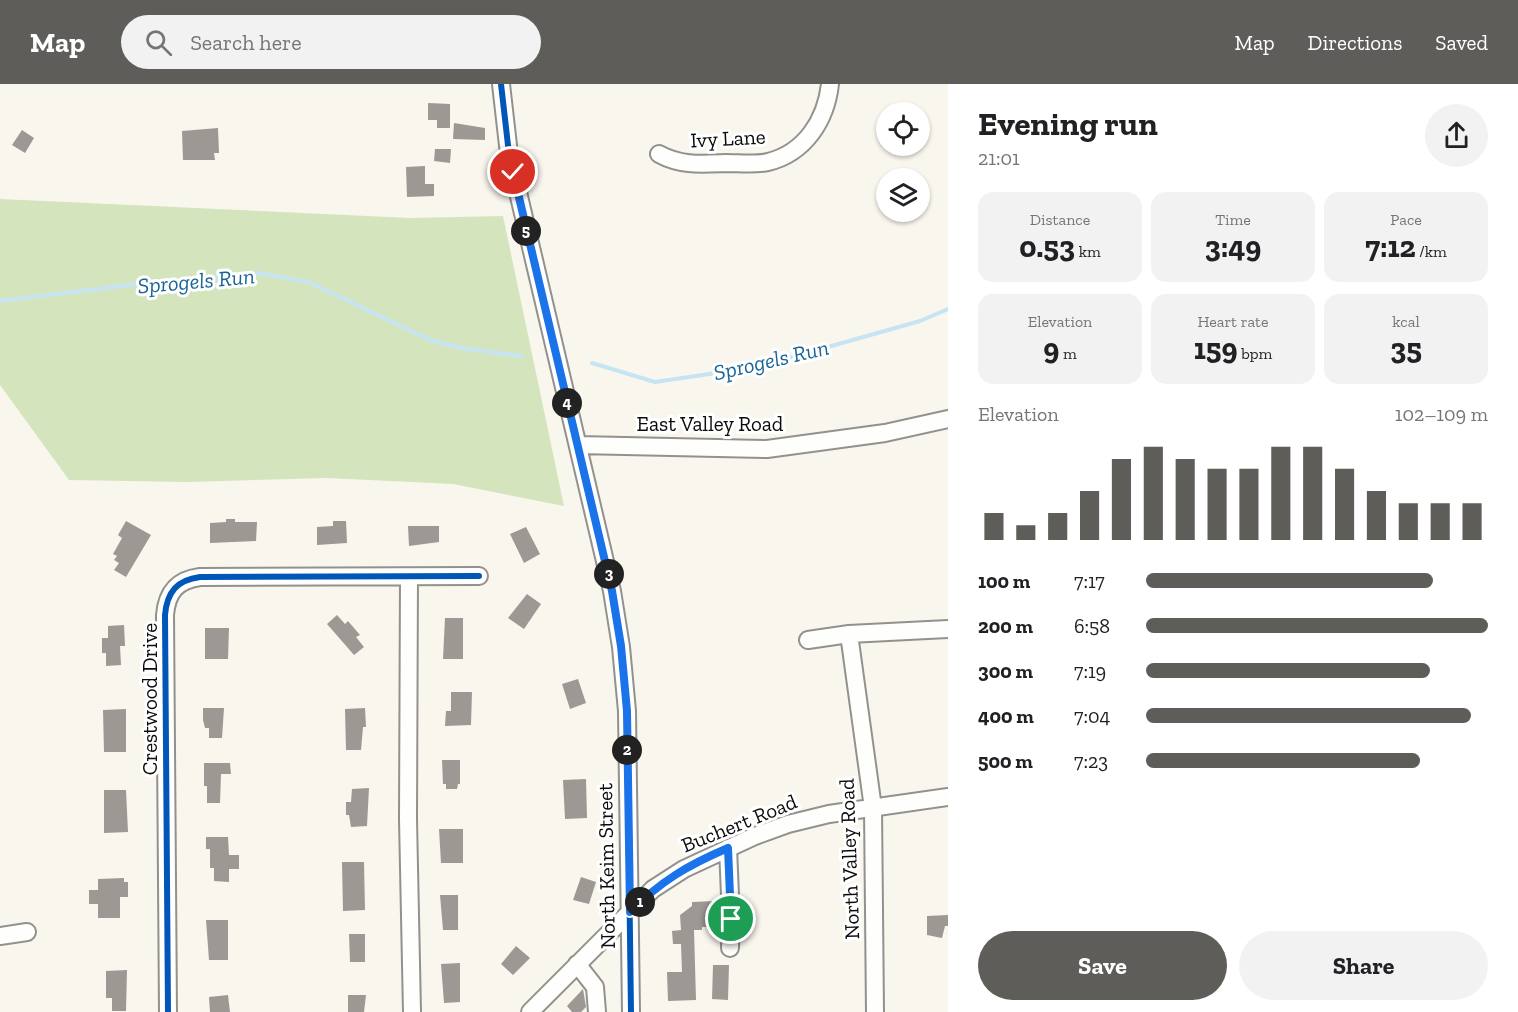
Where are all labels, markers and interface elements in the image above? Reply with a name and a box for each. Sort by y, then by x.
search box [121,15,541,69]
text: Map [30,26,85,59]
icon: search [142,26,175,59]
text: Search here [190,29,302,56]
text: Map [1235,30,1275,55]
text: Directions [1308,30,1402,55]
text: Saved [1435,30,1488,55]
map controls [876,102,930,222]
button: locate [876,102,930,156]
text: Evening run [978,104,1158,143]
button: share [1425,104,1488,167]
street label: Ivy Lane [690,124,766,152]
pin [487,146,538,197]
text: 21:01 [978,146,1020,170]
icon: check [496,155,529,188]
button: layers [876,168,930,222]
text: Distance [1030,210,1090,229]
text: Time [1215,210,1251,229]
text: Pace [1390,210,1422,229]
pin: 5 [511,216,541,246]
text: 5 [522,221,530,240]
text: 0.53 [1019,229,1075,265]
text: 3:49 [1205,229,1261,265]
text: 7:12 [1365,229,1416,265]
text: km [1075,242,1101,261]
text: /km [1416,242,1447,261]
water label: Sprogels Run [136,262,256,300]
text: Elevation [1028,312,1092,331]
text: Heart rate [1197,312,1269,331]
text: kcal [1392,312,1420,331]
text: 9 [1043,331,1059,367]
text: 159 [1194,331,1238,367]
text: 35 [1390,331,1422,367]
water label: Sprogels Run [711,334,831,386]
text: m [1059,344,1077,363]
text: bpm [1238,344,1272,363]
pin: 4 [552,388,582,418]
text: 4 [562,393,572,412]
text: Elevation [978,402,1059,426]
text: 102–109 m [1395,402,1488,426]
street label: East Valley Road [637,411,784,436]
pin: 3 [594,559,624,589]
text: 3 [605,564,613,583]
text: 100 m [978,569,1030,593]
text: 7:17 [1074,569,1105,593]
text: 200 m [978,614,1033,638]
text: 6:58 [1074,614,1110,638]
street label: Crestwood Drive [137,623,162,775]
text: 300 m [978,659,1033,683]
text: 7:19 [1074,659,1106,683]
text: 400 m [978,704,1034,728]
text: 7:04 [1074,704,1110,728]
pin: 2 [612,735,642,765]
text: 2 [623,740,631,759]
text: 500 m [978,749,1033,773]
text: 7:23 [1074,749,1108,773]
street label: North Valley Road [834,778,864,940]
street label: North Keim Street [592,783,620,949]
street label: Buchert Road [678,788,801,858]
pin: 1 [625,887,655,917]
text: 1 [637,892,643,911]
pin [705,893,756,944]
icon: arrive [714,902,747,935]
button: Save [978,931,1227,1000]
button: Share [1239,931,1488,1000]

